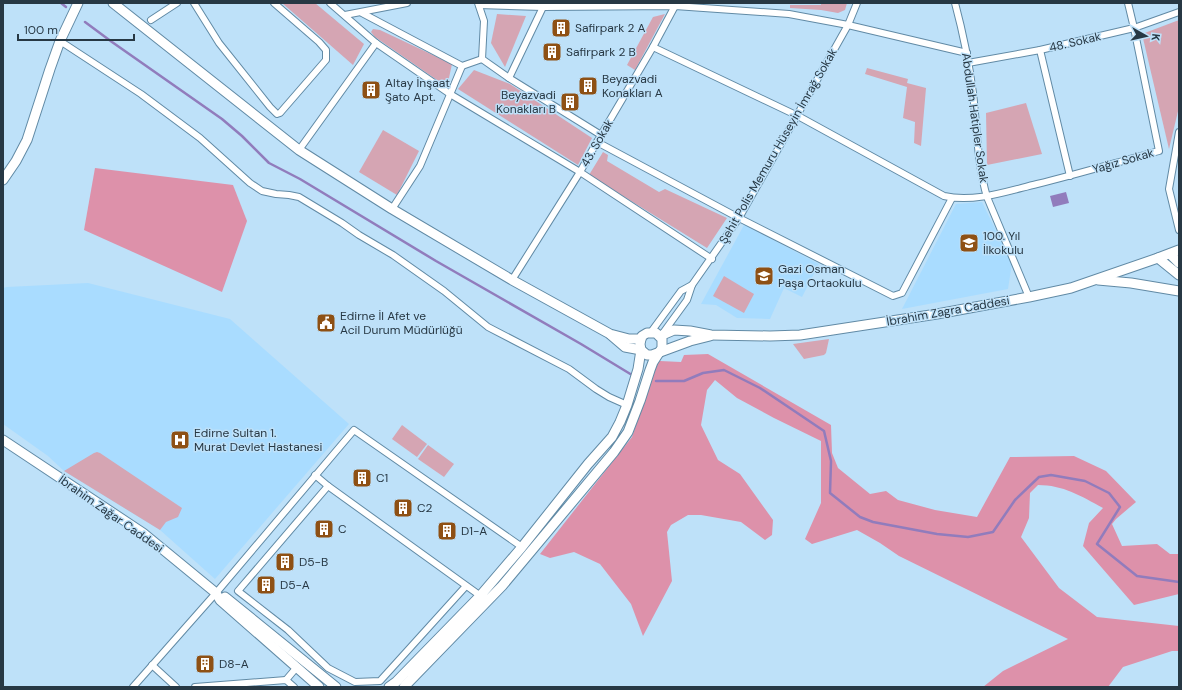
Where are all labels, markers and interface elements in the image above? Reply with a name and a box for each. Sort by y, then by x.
scale bar [18,16,134,42]
north arrow [1126,16,1166,56]
building icon: Safirpark 2 A [550,17,572,39]
place label: Safirpark 2 A [575,20,646,36]
text: 100 m [24,22,58,38]
street label: 48. Sokak [1047,28,1103,56]
text: K [1148,33,1163,42]
building icon: Safirpark 2 B [541,41,563,63]
place label: Safirpark 2 B [566,44,636,60]
street label: Şehit Polis Memuru Hüseyin İmrağ Sokak [715,45,841,247]
street label: Abdullah Hatipler Sokak [958,52,992,184]
place label: Beyazvadi Konakları A [602,71,663,101]
place label: Altay İnşaat Şato Apt. [385,75,450,105]
building icon: Beyazvadi Konakları A [577,75,599,97]
building icon: Altay İnşaat Şato Apt. [360,79,382,101]
place label: Beyazvadi Konakları B [496,87,556,117]
building icon: Beyazvadi Konakları B [559,91,581,113]
street label: 43. Sokak [577,116,617,170]
street label: Yağız Sokak [1090,145,1156,177]
place label: 100. Yıl İlkokulu [983,228,1024,258]
school or university icon: 100. Yıl İlkokulu [958,232,980,254]
place label: Gazi Osman Paşa Ortaokulu [778,261,862,291]
school or university icon: Gazi Osman Paşa Ortaokulu [753,265,775,287]
street label: İbrahim Zagra Caddesi [885,292,1011,330]
place label: Edirne İl Afet ve Acil Durum Müdürlüğü [340,308,463,338]
public building icon: Edirne İl Afet ve Acil Durum Müdürlüğü [315,312,337,334]
place label: Edirne Sultan 1. Murat Devlet Hastanesi [194,425,322,455]
hospital icon: Edirne Sultan 1. Murat Devlet Hastanesi [169,429,191,451]
building icon: C1 [351,467,373,489]
place label: C1 [376,470,388,486]
street label: İbrahim Zağar Caddesi [55,472,167,556]
building icon: C2 [392,497,414,519]
place label: C2 [417,500,433,516]
building icon: C [313,518,335,540]
building icon: D1-A [436,520,458,542]
place label: C [338,521,347,537]
place label: D1-A [461,523,487,539]
building icon: D5-B [274,551,296,573]
place label: D5-B [299,554,328,570]
building icon: D5-A [255,574,277,596]
place label: D5-A [280,577,310,593]
building icon: D8-A [194,653,216,675]
place label: D8-A [219,656,249,672]

